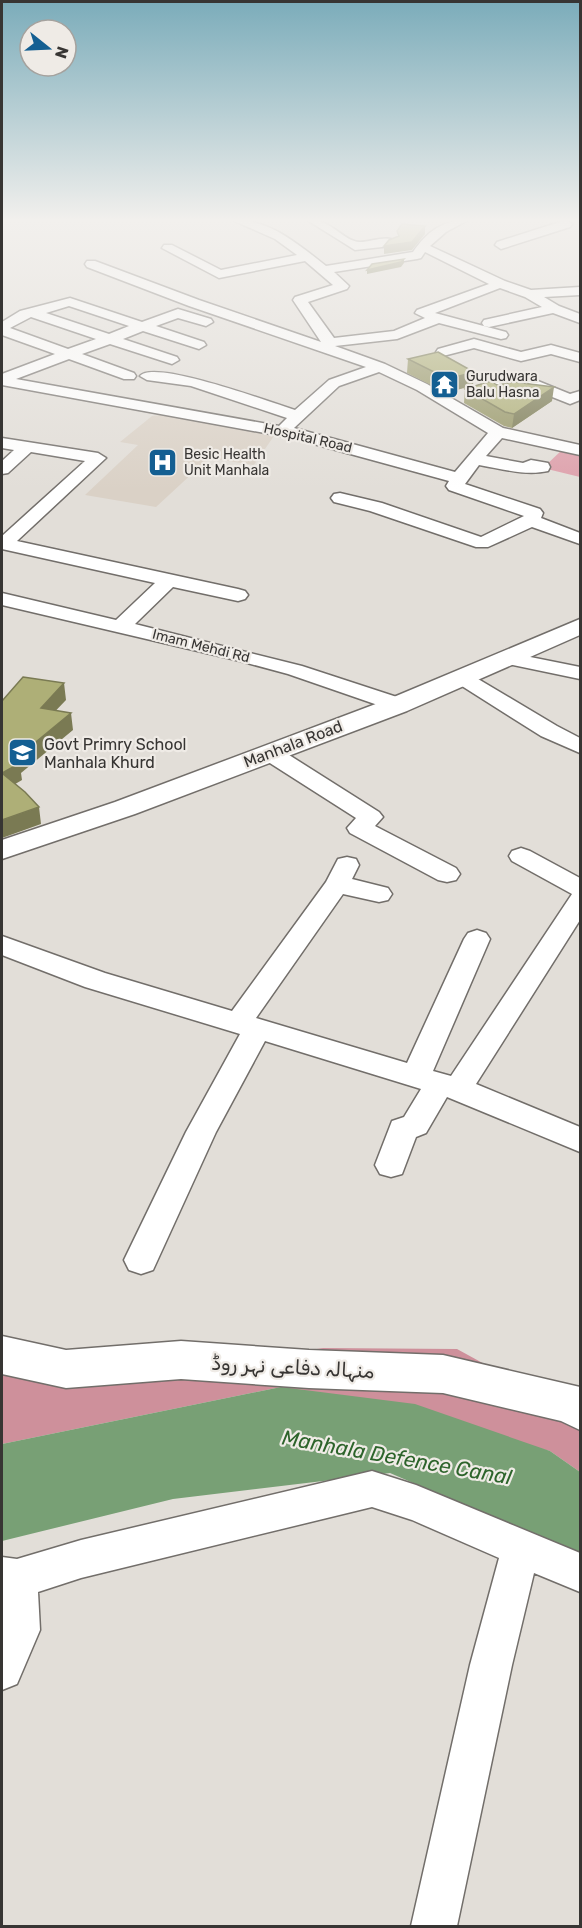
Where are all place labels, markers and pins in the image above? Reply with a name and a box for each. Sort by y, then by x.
temple icon: Gurudwara Balu Hasna [429,368,461,400]
place label: Gurudwara Balu Hasna [466,368,539,401]
hospital icon: Besic Health Unit Manhala [147,446,179,478]
place label: Besic Health Unit Manhala [184,446,269,479]
place label: Govt Primry School Manhala Khurd [44,735,186,772]
school or university icon: Govt Primry School Manhala Khurd [7,737,39,769]

